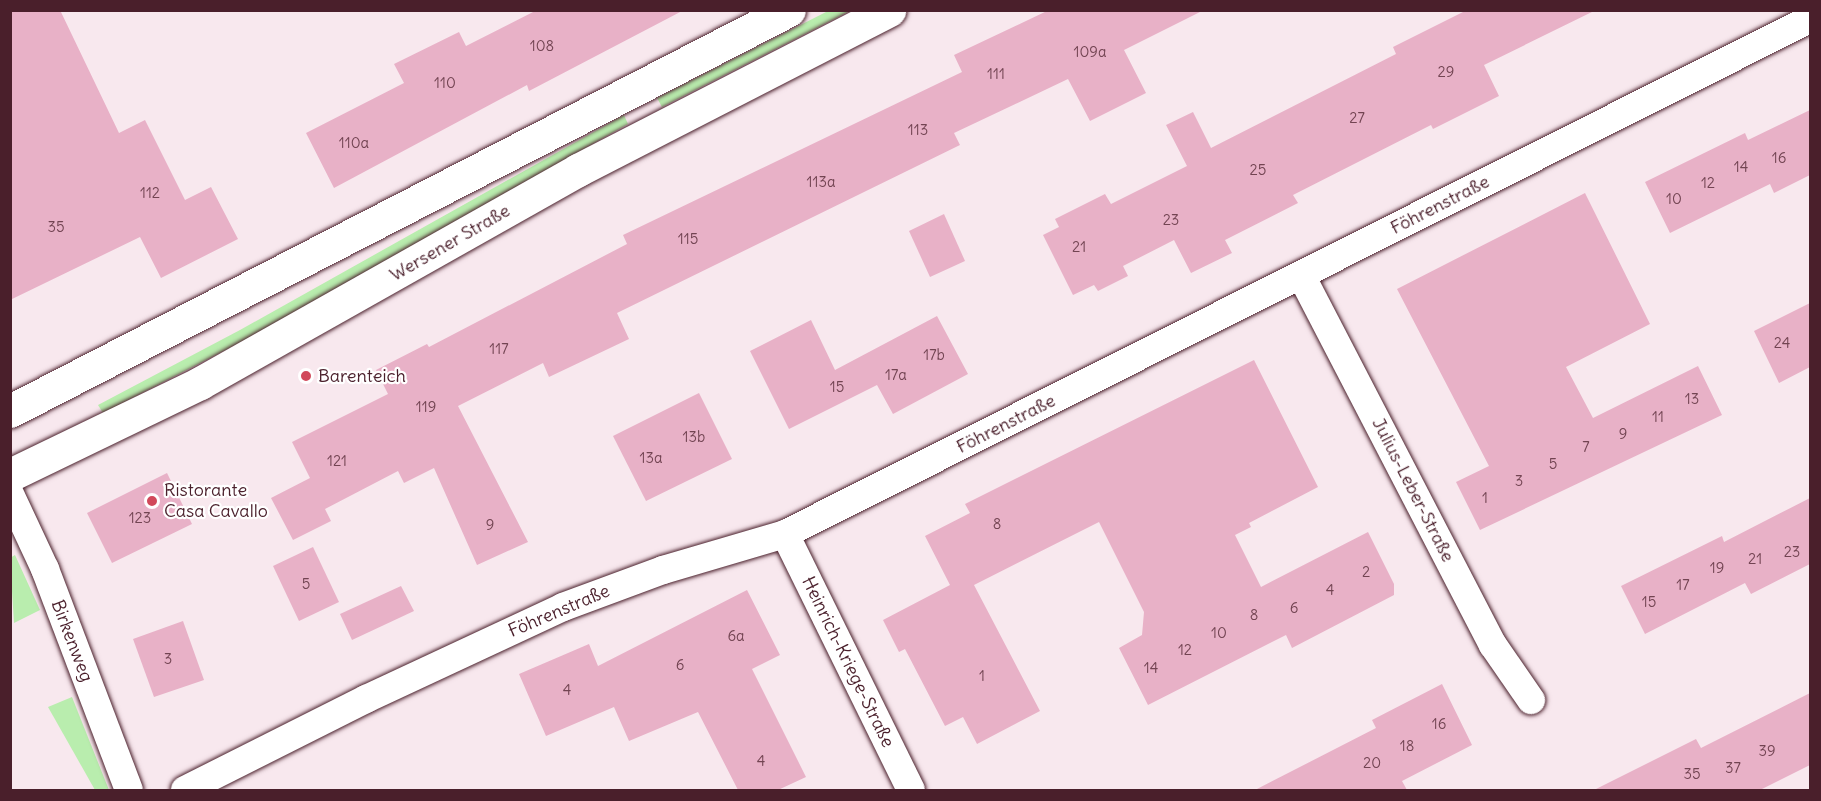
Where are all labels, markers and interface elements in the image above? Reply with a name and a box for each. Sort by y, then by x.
house number: 108 [530,37,554,55]
house number: 109a [1073,43,1107,61]
house number: 29 [1438,63,1454,81]
house number: 111 [987,65,1005,83]
house number: 110 [434,74,456,92]
house number: 27 [1349,109,1365,127]
house number: 113 [908,121,928,139]
house number: 110a [339,134,369,152]
house number: 16 [1772,149,1786,167]
house number: 14 [1734,158,1748,176]
house number: 25 [1250,161,1266,179]
street label: Föhrenstraße [1387,171,1493,239]
house number: 113a [807,173,835,191]
house number: 12 [1701,174,1715,192]
house number: 112 [140,184,160,202]
house number: 10 [1666,190,1682,208]
street label: Wersener Straße [386,200,514,286]
house number: 23 [1163,211,1179,229]
house number: 35 [47,218,65,236]
house number: 115 [678,230,698,248]
house number: 21 [1072,238,1086,256]
house number: 24 [1774,334,1790,352]
house number: 117 [489,340,509,358]
house number: 17b [923,346,945,364]
place label: Barenteich [318,365,406,387]
house number: 17a [885,366,907,384]
marker: Barenteich [299,369,313,383]
house number: 15 [830,378,844,396]
street label: Föhrenstraße [953,390,1059,458]
house number: 13 [1685,390,1699,408]
house number: 119 [416,398,436,416]
house number: 11 [1652,408,1664,426]
street label: Julius-Leber-Straße [1367,414,1459,566]
house number: 9 [1619,425,1627,443]
house number: 13b [683,428,705,446]
house number: 7 [1582,438,1590,456]
house number: 13a [639,449,663,467]
house number: 121 [327,452,347,470]
house number: 5 [1549,455,1557,473]
house number: 3 [1515,472,1523,490]
place label: Ristorante Casa Cavallo [164,480,268,522]
house number: 1 [1482,489,1488,507]
marker: Ristorante Casa Cavallo [145,494,159,508]
house number: 123 [129,509,151,527]
house number: 8 [993,515,1001,533]
house number: 9 [486,516,494,534]
house number: 23 [1784,543,1800,561]
house number: 21 [1748,550,1762,568]
house number: 19 [1710,559,1724,577]
house number: 2 [1362,563,1370,581]
street label: Heinrich-Kriege-Straße [797,573,899,751]
house number: 5 [302,575,310,593]
house number: 17 [1676,576,1690,594]
street label: Föhrenstraße [505,580,613,642]
house number: 4 [1326,581,1334,599]
house number: 15 [1642,593,1656,611]
street label: Birkenweg [46,597,98,685]
house number: 6 [1290,599,1298,617]
house number: 8 [1250,606,1258,624]
house number: 10 [1211,624,1227,642]
house number: 6a [727,627,745,645]
house number: 12 [1178,641,1192,659]
house number: 3 [164,650,172,668]
house number: 6 [676,656,684,674]
house number: 14 [1144,659,1158,677]
house number: 1 [979,667,985,685]
house number: 4 [563,681,571,699]
house number: 16 [1432,715,1446,733]
house number: 18 [1400,737,1414,755]
house number: 39 [1758,742,1776,760]
house number: 4 [757,752,765,770]
house number: 20 [1363,754,1381,772]
house number: 37 [1725,759,1741,777]
house number: 35 [1683,765,1701,783]

